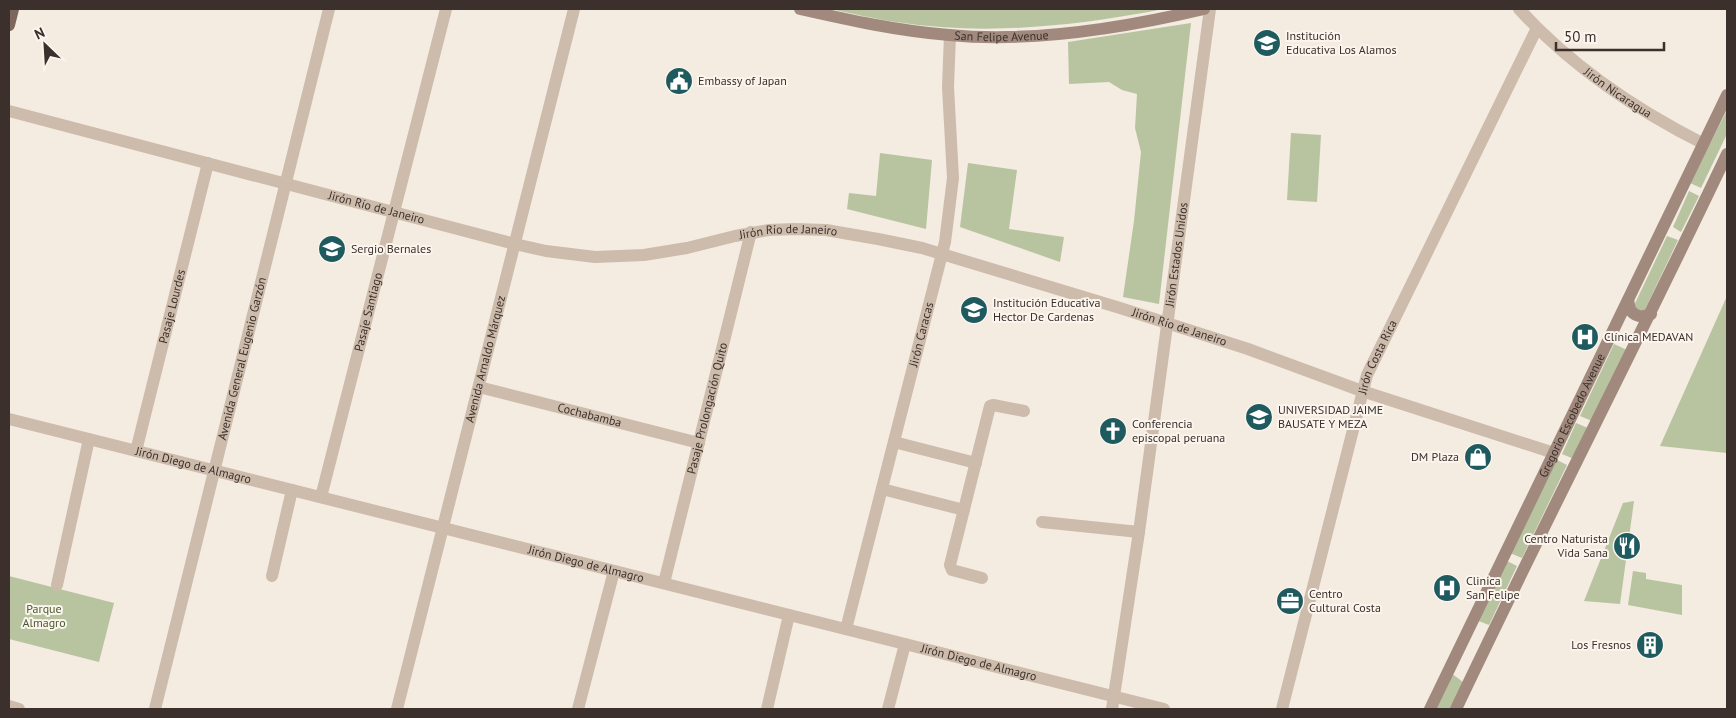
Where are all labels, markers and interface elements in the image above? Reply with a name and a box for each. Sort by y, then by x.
north arrow [20,20,70,70]
scale bar [1556,20,1664,52]
text: N [32,23,47,43]
street label: San Felipe Avenue [954,27,1049,44]
text: 50 m [1564,27,1597,46]
school or university icon: Institución Educativa Los Alamos [1252,28,1282,58]
place label: Institución Educativa Los Alamos [1286,28,1396,57]
street label: Jirón Nicaragua [1580,64,1655,121]
public building icon: Embassy of Japan [664,66,694,96]
place label: Embassy of Japan [698,73,787,88]
street label: Jirón Río de Janeiro [326,187,426,227]
street label: Jirón Estados Unidos [1162,201,1191,309]
street label: Jirón Río de Janeiro [737,221,839,242]
school or university icon: Sergio Bernales [317,234,347,264]
place label: Sergio Bernales [351,241,431,256]
street label: Pasaje Lourdes [155,268,188,345]
street label: Pasaje Santiago [351,271,385,353]
street label: Avenida General Eugenio Garzón [214,276,269,442]
street label: Avenida Arnaldo Márquez [462,294,508,424]
school or university icon: Institución Educativa Hector De Cardenas [959,295,989,325]
place label: Institución Educativa Hector De Cardenas [993,295,1101,324]
street label: Jirón Caracas [905,300,936,369]
street label: Jirón Río de Janeiro [1129,304,1229,349]
street label: Jirón Costa Rica [1354,317,1400,397]
hospital icon: Clínica MEDAVAN [1570,322,1600,352]
place label: Clínica MEDAVAN [1604,329,1693,344]
street label: Pasaje Prolongación Quito [683,341,730,475]
street label: Gregorio Escobedo Avenue [1535,351,1608,480]
street label: Cochabamba [556,399,623,430]
school or university icon: UNIVERSIDAD JAIME BAUSATE Y MEZA [1244,402,1274,432]
place label: UNIVERSIDAD JAIME BAUSATE Y MEZA [1278,402,1383,431]
church icon: Conferencia episcopal peruana [1098,416,1128,446]
place label: Conferencia episcopal peruana [1132,416,1225,445]
shop icon: DM Plaza [1463,442,1493,472]
street label: Jirón Diego de Almagro [133,443,253,487]
place label: DM Plaza [1411,449,1459,464]
place label: Centro Naturista Vida Sana [1524,531,1608,560]
restaurant icon: Centro Naturista Vida Sana [1612,531,1642,561]
street label: Jirón Diego de Almagro [526,541,646,585]
hospital icon: Clinica San Felipe [1432,573,1462,603]
place label: Clinica San Felipe [1466,573,1520,602]
office icon: Centro Cultural Costa [1275,586,1305,616]
place label: Centro Cultural Costa [1309,586,1381,615]
park label: Parque Almagro [22,601,66,630]
building icon: Los Fresnos [1635,630,1665,660]
place label: Los Fresnos [1571,637,1631,652]
street label: Jirón Diego de Almagro [919,640,1038,684]

